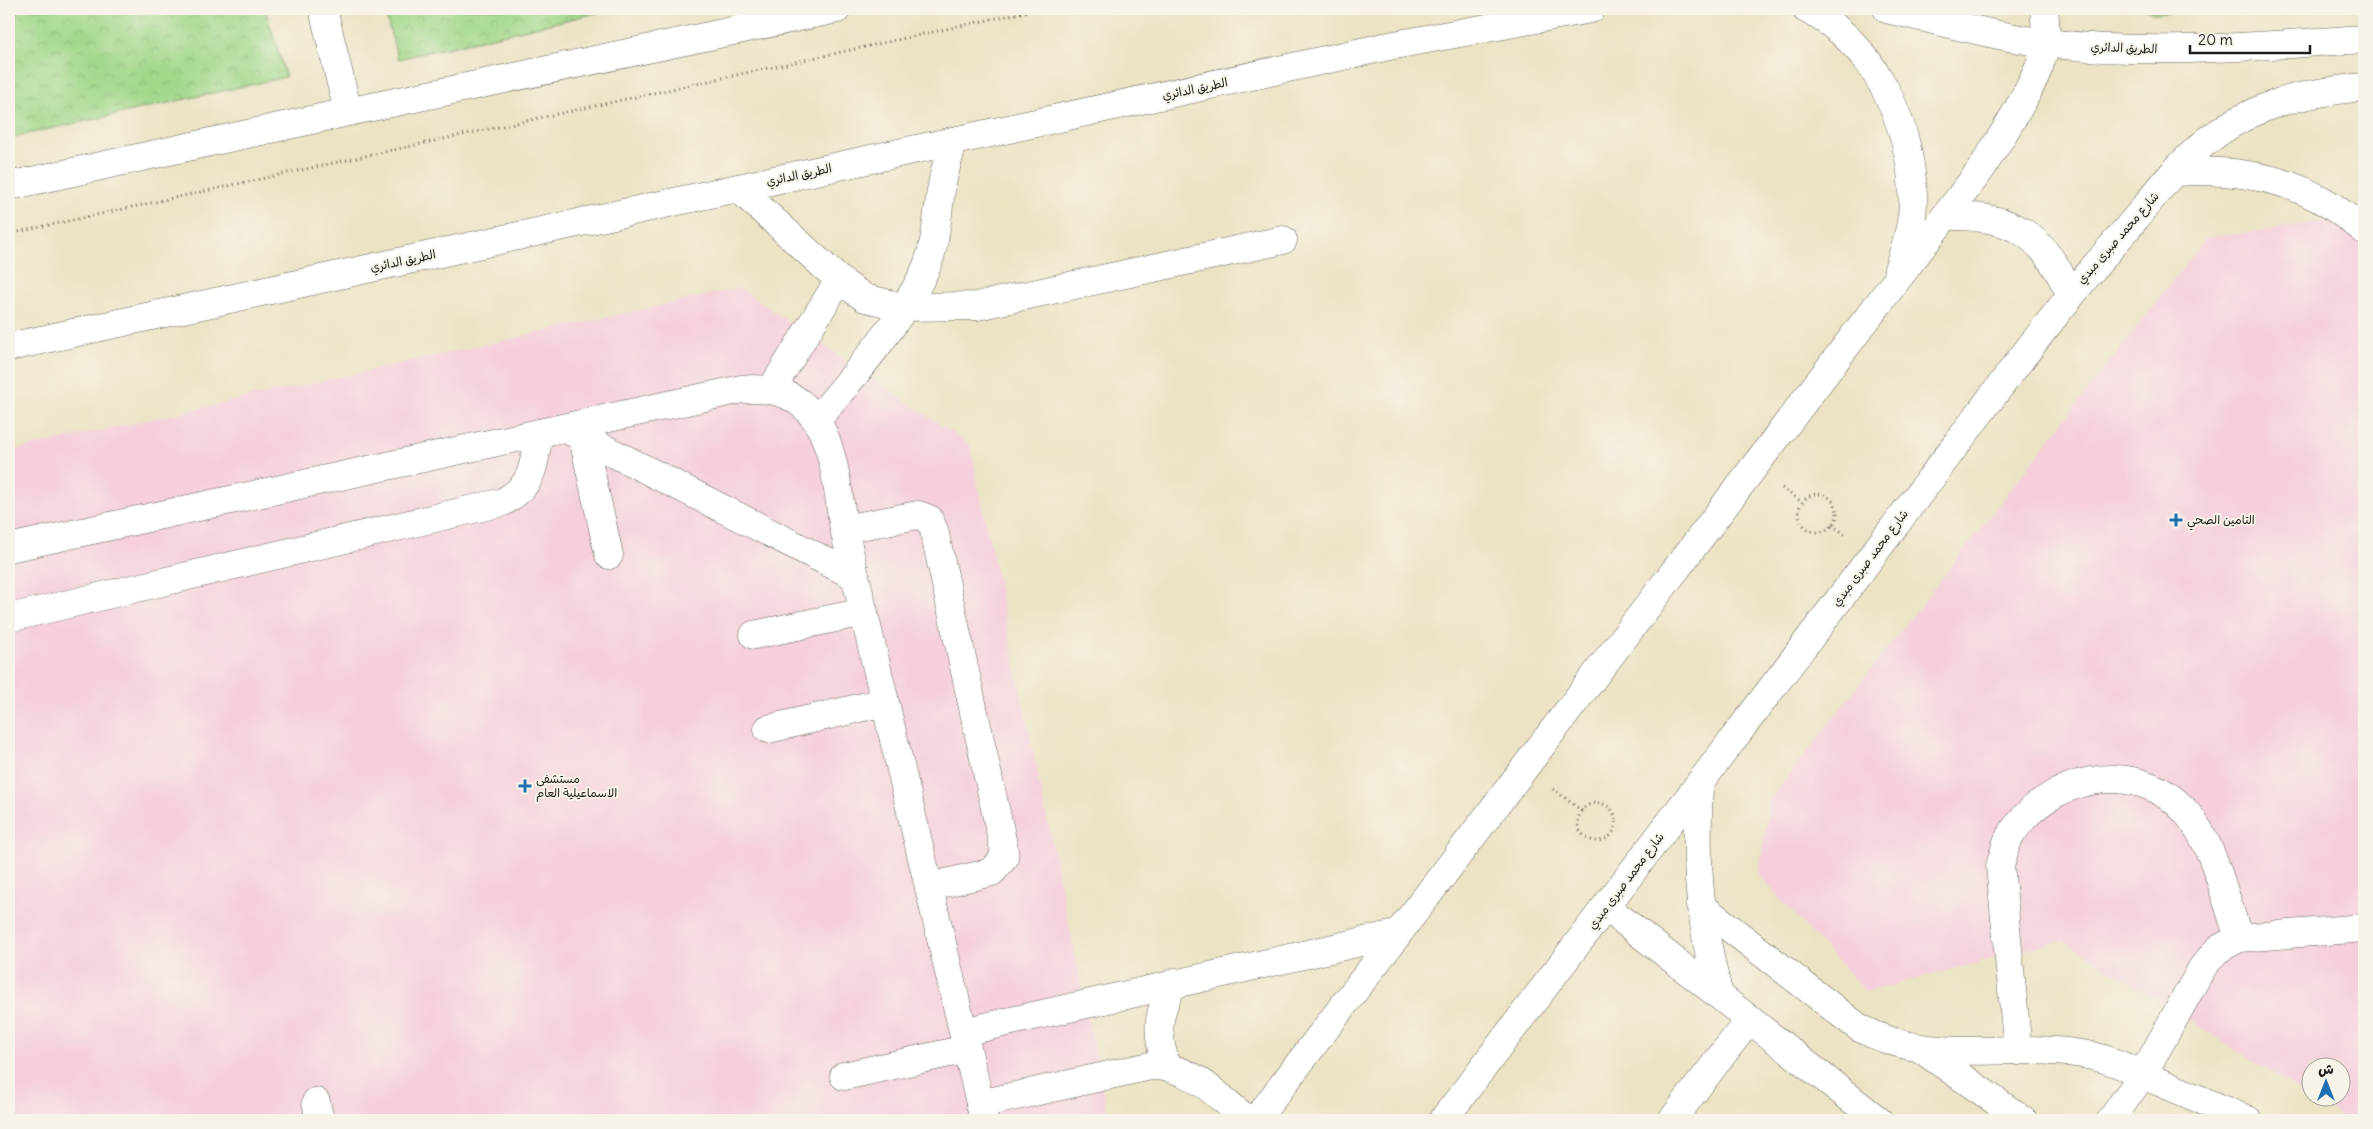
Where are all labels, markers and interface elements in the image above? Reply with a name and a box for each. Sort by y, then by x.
scale bar [2190,22,2310,54]
text: 20 m [2198,30,2233,49]
street label: الطريق الدائري [2090,39,2158,58]
street label: الطريق الدائري [1161,74,1230,105]
street label: الطريق الدائري [765,160,834,191]
street label: شارع محمد صبرى مبدي [2074,189,2163,288]
street label: الطريق الدائري [369,246,438,277]
street label: شارع محمد صبرى مبدي [1828,506,1912,610]
place label: التامين الصحي [2187,512,2255,531]
marker: التامين الصحي [2169,513,2183,527]
place label: مستشفى الاسماعيلية العام [536,771,617,802]
marker: مستشفى الاسماعيلية العام [518,779,532,793]
street label: شارع محمد صبرى مبدي [1584,829,1668,933]
north arrow [2300,1056,2350,1106]
text: ش [2318,1060,2334,1078]

